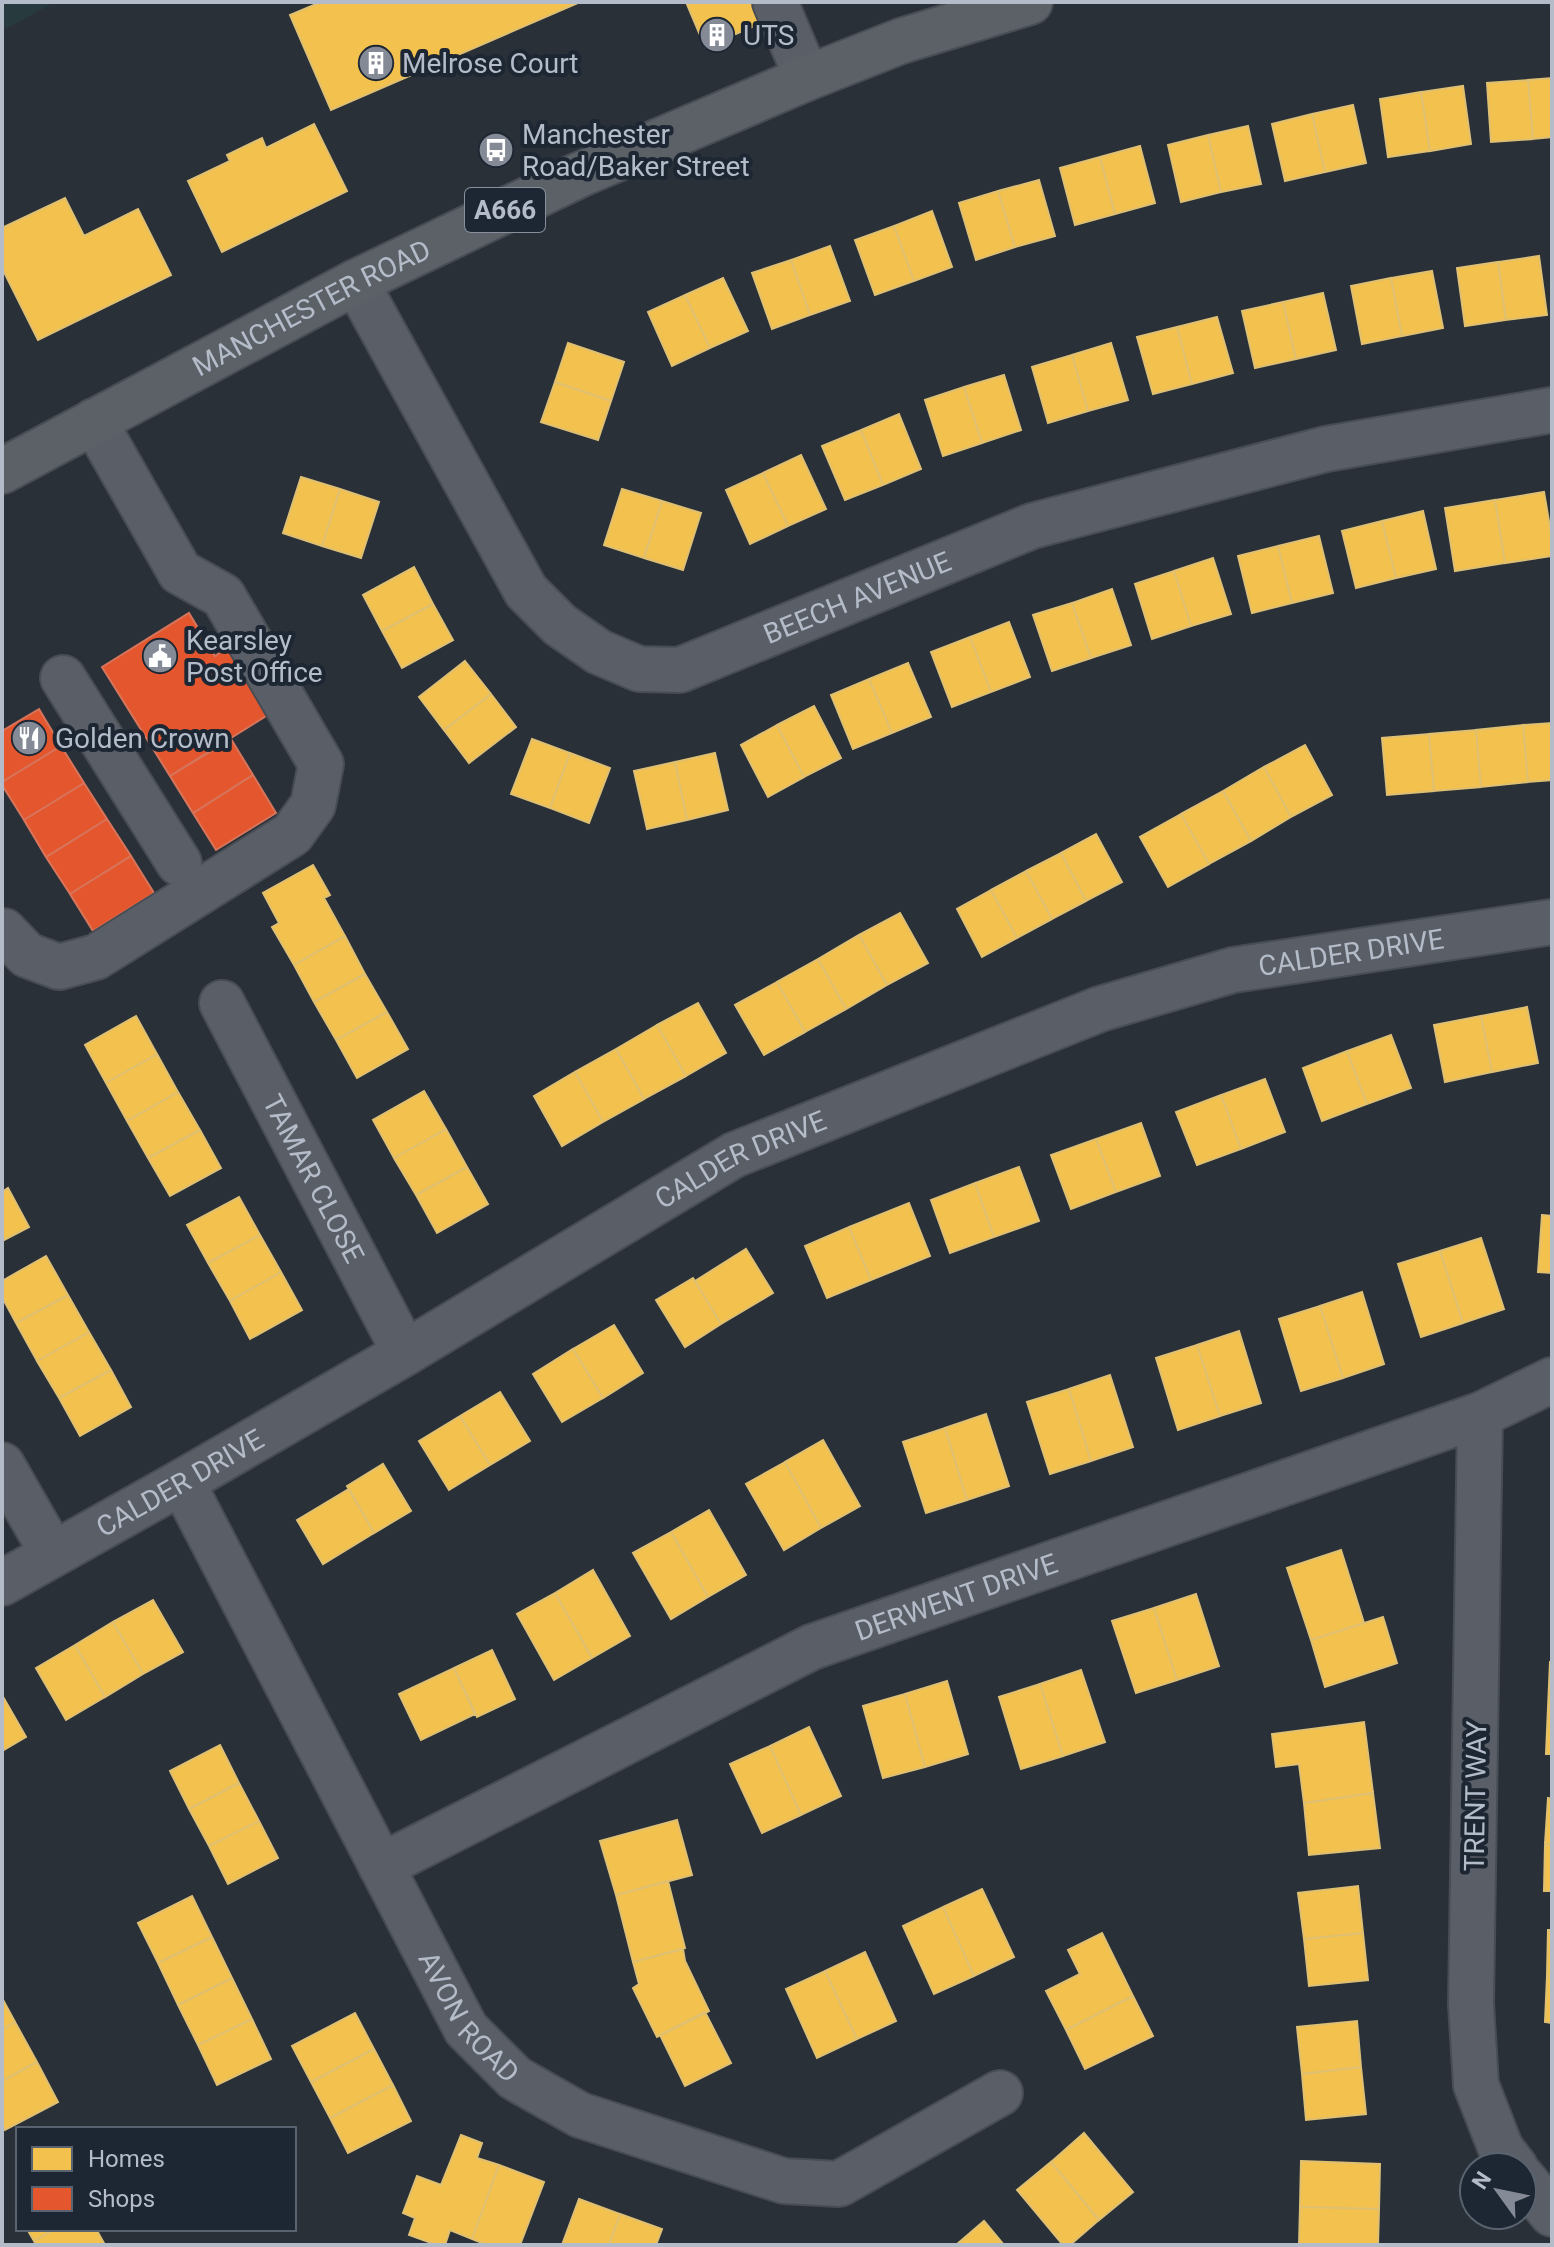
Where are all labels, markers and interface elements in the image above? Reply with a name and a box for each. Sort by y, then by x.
building icon: UTS [698,16,736,54]
place label: UTS [743,19,794,52]
building icon: Melrose Court [357,44,395,82]
place label: Melrose Court [402,47,579,80]
place label: Manchester Road/Baker Street [522,118,750,183]
bus stop icon: Manchester Road/Baker Street [477,131,515,169]
road number: A666 [465,188,545,232]
street label: MANCHESTER ROAD [187,233,436,383]
street label: BEECH AVENUE [759,545,956,651]
place label: Kearsley Post Office [186,624,323,689]
public building icon: Kearsley Post Office [141,637,179,675]
restaurant icon: Golden Crown [10,719,48,757]
place label: Golden Crown [55,722,230,755]
street label: CALDER DRIVE [1256,922,1446,983]
street label: TAMAR CLOSE [256,1089,371,1268]
street label: CALDER DRIVE [649,1104,831,1216]
street label: CALDER DRIVE [90,1423,269,1544]
street label: DERWENT DRIVE [851,1547,1062,1648]
street label: TRENT WAY [1458,1720,1493,1872]
street label: AVON ROAD [412,1946,526,2090]
legend [16,2127,296,2231]
text: Homes [88,2145,165,2173]
north arrow [1458,2151,1538,2231]
text: N [1467,2167,1496,2194]
text: Shops [88,2185,155,2213]

